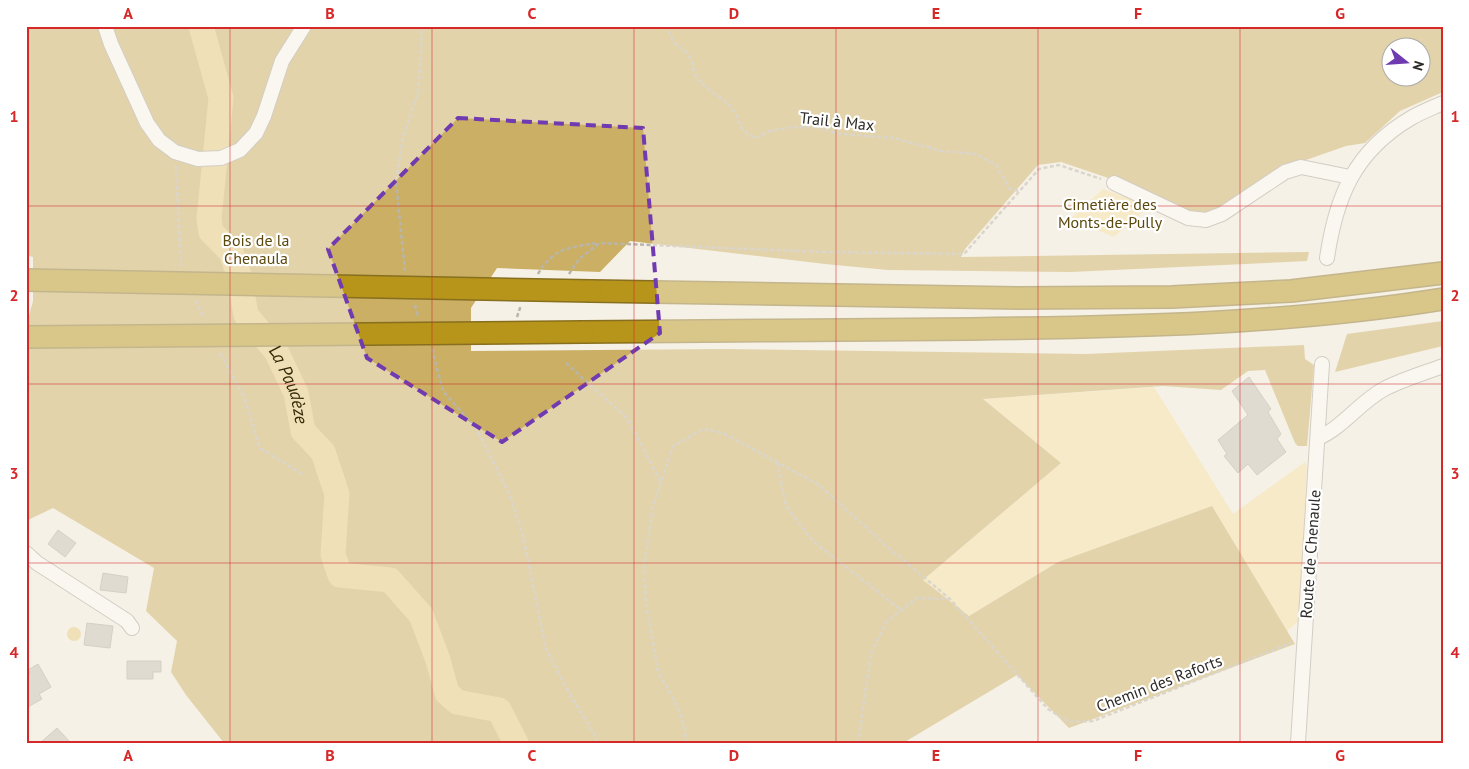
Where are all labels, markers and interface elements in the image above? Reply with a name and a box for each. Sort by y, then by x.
text: A [123,3,133,23]
text: B [325,3,335,23]
text: C [528,3,537,23]
text: D [729,3,739,23]
text: E [932,3,940,23]
text: F [1134,3,1142,23]
text: G [1335,3,1345,23]
north arrow [1382,38,1432,88]
text: N [1408,59,1428,73]
text: 1 [9,106,19,126]
text: 1 [1450,106,1460,126]
street label: Trail à Max [799,107,875,135]
park label: Cimetière des Monts-de-Pully [1058,194,1163,232]
park label: Bois de la Chenaula [223,230,289,268]
text: 2 [9,285,19,305]
text: 2 [1450,285,1460,305]
water label: La Paudèze [264,340,314,426]
text: 3 [9,463,19,483]
text: 3 [1450,463,1460,483]
street label: Route de Chenaule [1296,489,1324,619]
text: 4 [9,642,19,662]
text: 4 [1450,642,1460,662]
street label: Chemin des Raforts [1093,650,1225,716]
text: A [123,745,133,765]
text: B [325,745,335,765]
text: C [528,745,537,765]
text: D [729,745,739,765]
text: E [932,745,940,765]
text: F [1134,745,1142,765]
text: G [1335,745,1345,765]

